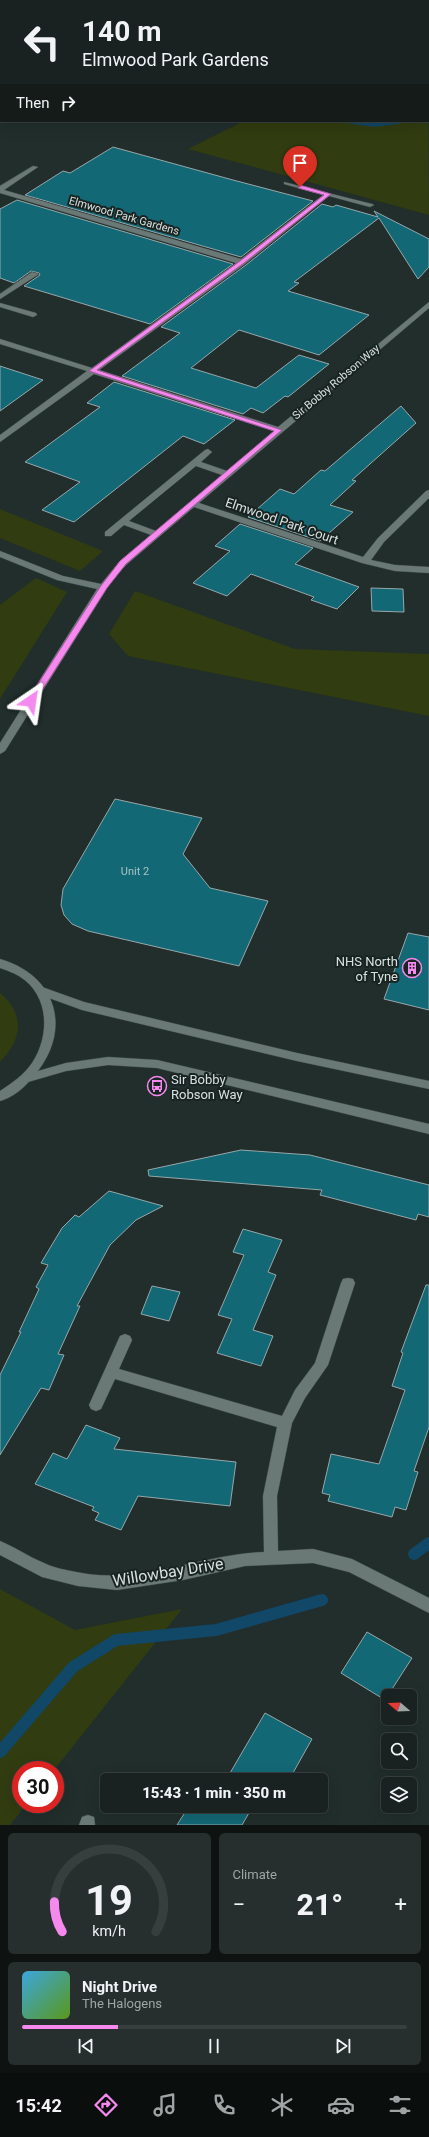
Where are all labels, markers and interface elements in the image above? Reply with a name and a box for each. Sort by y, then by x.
text: 140 m [82,15,161,48]
icon: left [16,16,68,68]
text: Elmwood Park Gardens [82,49,269,70]
icon: right [57,92,79,114]
text: Then [16,94,49,112]
pin [283,146,317,187]
icon: arrive [289,152,311,174]
street label: Elmwood Park Gardens [67,194,181,238]
street label: Sir Bobby Robson Way [290,341,383,422]
street label: Elmwood Park Court [224,495,340,547]
position arrow [10,680,52,722]
house number: Unit 2 [121,865,149,878]
place label: NHS North of Tyne [336,954,398,984]
building icon: NHS North of Tyne [401,957,423,979]
place label: Sir Bobby Robson Way [171,1072,243,1102]
bus stop icon: Sir Bobby Robson Way [146,1075,168,1097]
street label: Willowbay Drive [111,1554,225,1590]
north arrow [381,1689,417,1725]
map controls [381,1689,417,1813]
button: search [381,1733,417,1769]
speed limit sign: 30 [12,1761,64,1813]
button: layers [381,1777,417,1813]
text: 15:43 · 1 min · 350 m [142,1784,286,1802]
text: Climate [233,1867,277,1882]
text: 19 [85,1875,133,1924]
text: 21° [297,1887,343,1922]
text: − [233,1892,245,1917]
text: + [395,1892,407,1917]
text: km/h [92,1922,126,1938]
text: Night Drive [82,1978,157,1996]
text: The Halogens [82,1996,162,2011]
icon: previous [75,2035,97,2057]
icon: pause [203,2035,225,2057]
icon: next [332,2035,354,2057]
icon: directions [92,2091,120,2119]
icon: music [151,2091,179,2119]
icon: phone [210,2091,238,2119]
icon: climate [268,2091,296,2119]
icon: car [327,2091,355,2119]
icon: filters [386,2091,414,2119]
text: 15:42 [15,2095,62,2116]

